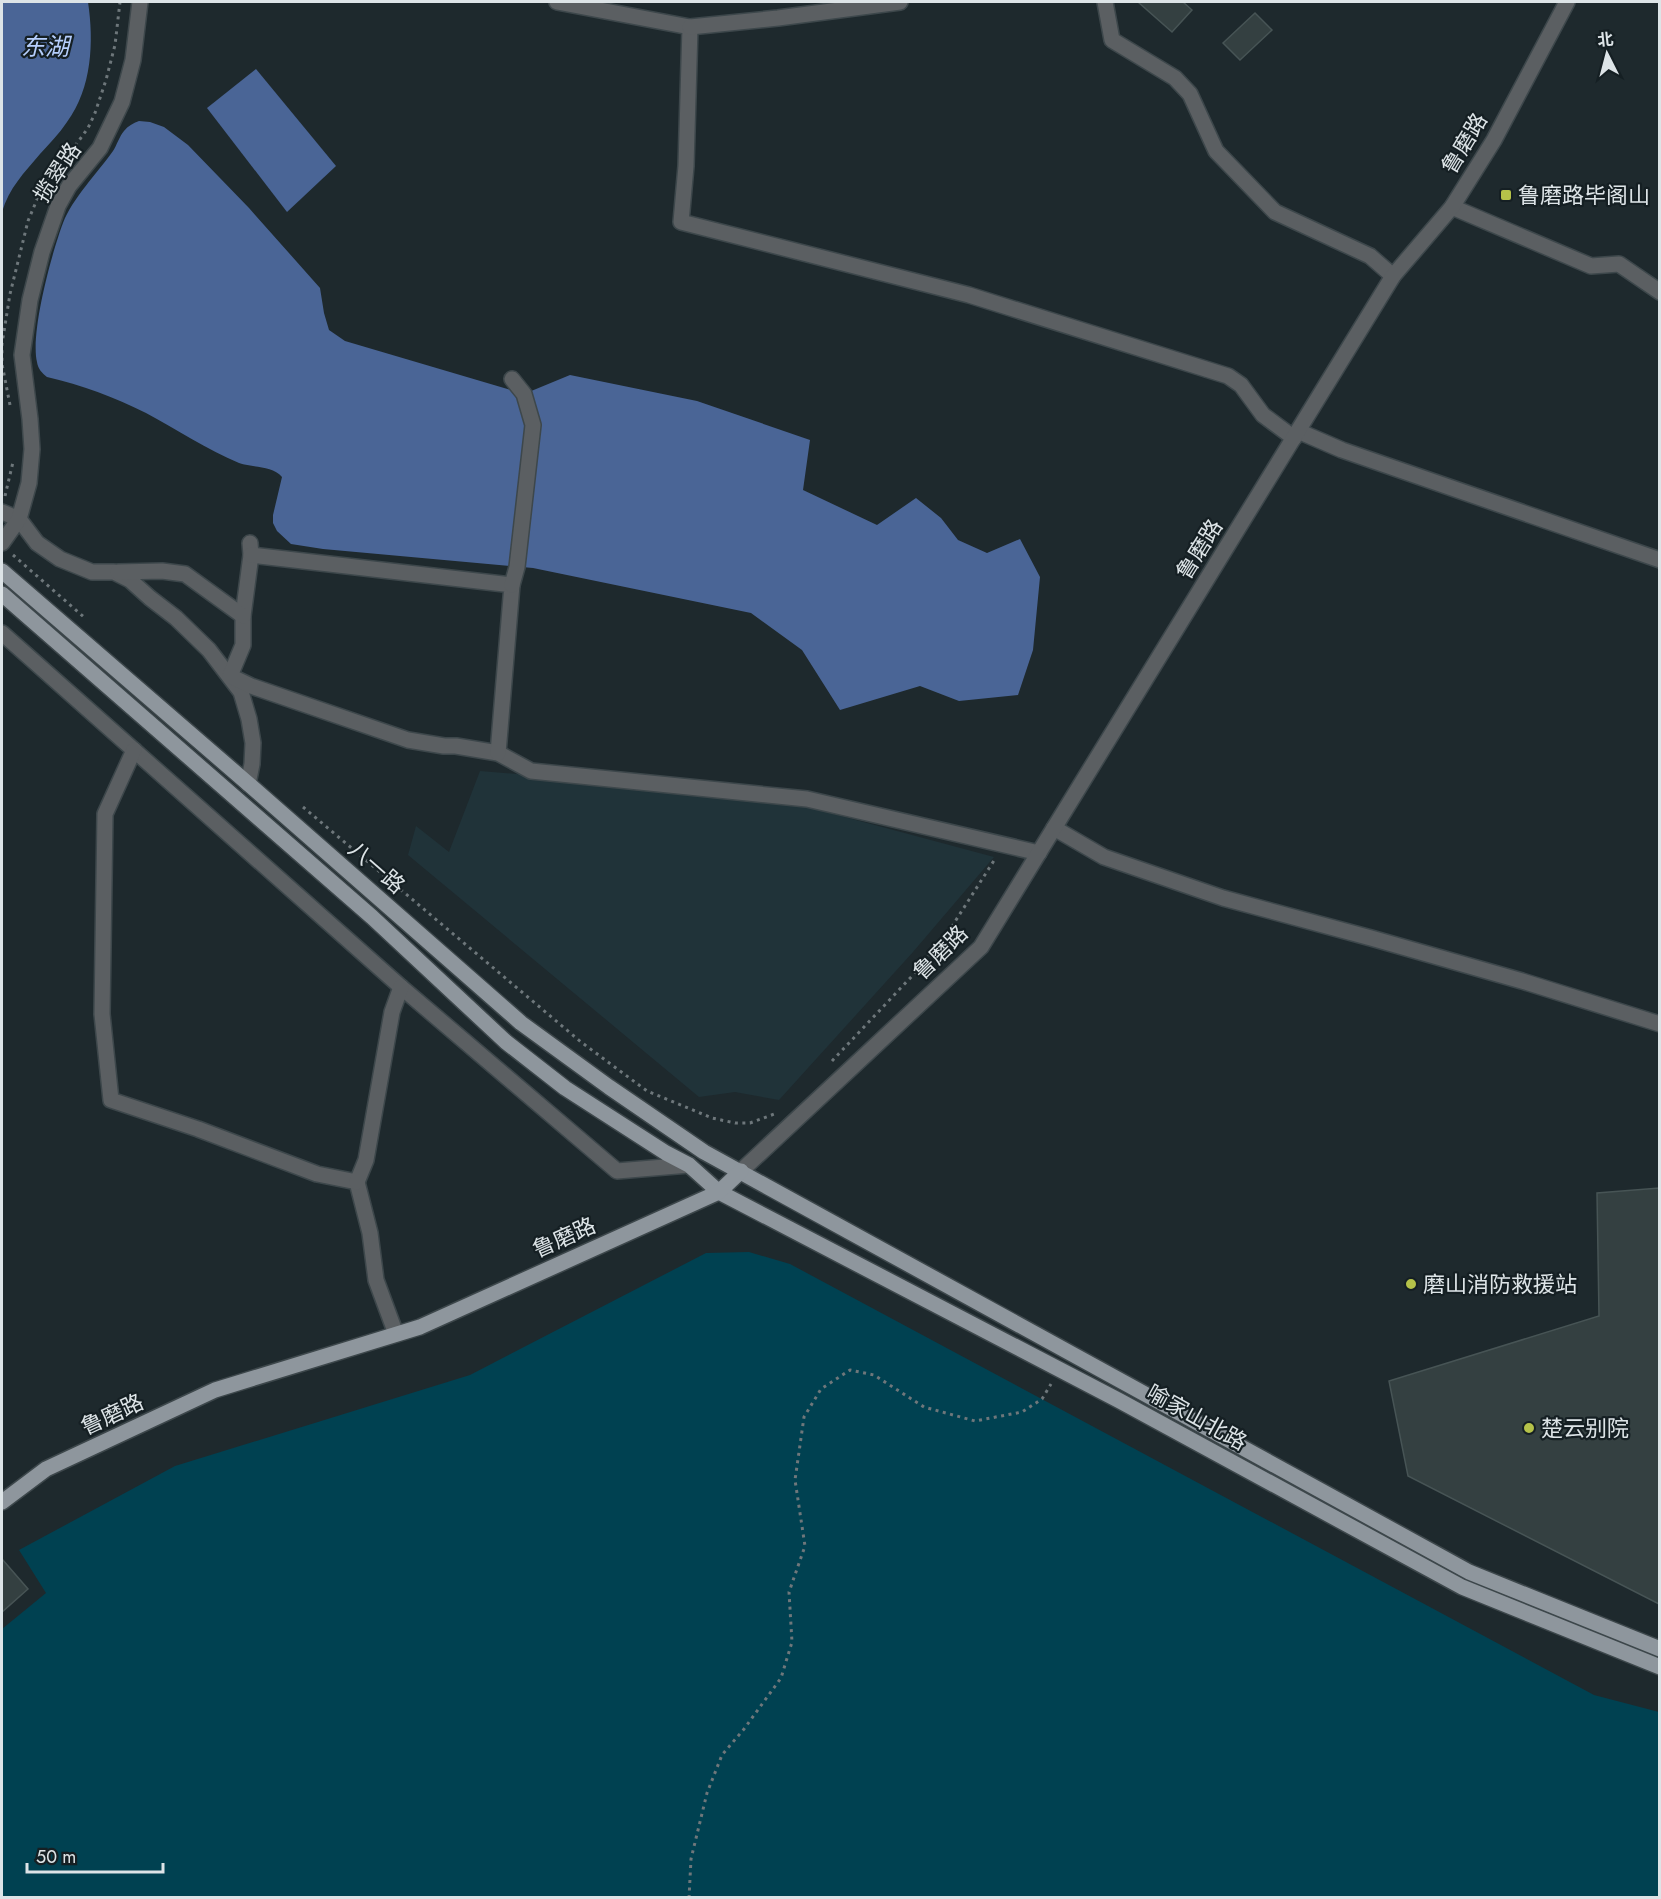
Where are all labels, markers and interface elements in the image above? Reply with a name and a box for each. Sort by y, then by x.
north arrow [1577,24,1637,84]
text: 北 [1596,27,1615,52]
water label: 东湖 [21,29,73,64]
street label: 鲁磨路 [1433,106,1495,180]
street label: 揽翠路 [26,136,88,208]
place label: 鲁磨路毕阁山 [1518,179,1650,211]
marker: 鲁磨路毕阁山 [1499,188,1513,202]
street label: 鲁磨路 [1168,513,1230,585]
street label: 八一路 [342,833,412,901]
street label: 鲁磨路 [905,917,975,987]
street label: 鲁磨路 [527,1209,601,1265]
place label: 磨山消防救援站 [1423,1268,1577,1300]
marker: 磨山消防救援站 [1404,1277,1418,1291]
street label: 喻家山北路 [1141,1376,1253,1458]
street label: 鲁磨路 [75,1386,149,1442]
place label: 楚云别院 [1541,1412,1629,1444]
marker: 楚云别院 [1522,1421,1536,1435]
scale bar [27,1836,164,1874]
text: 50 m [36,1844,76,1870]

